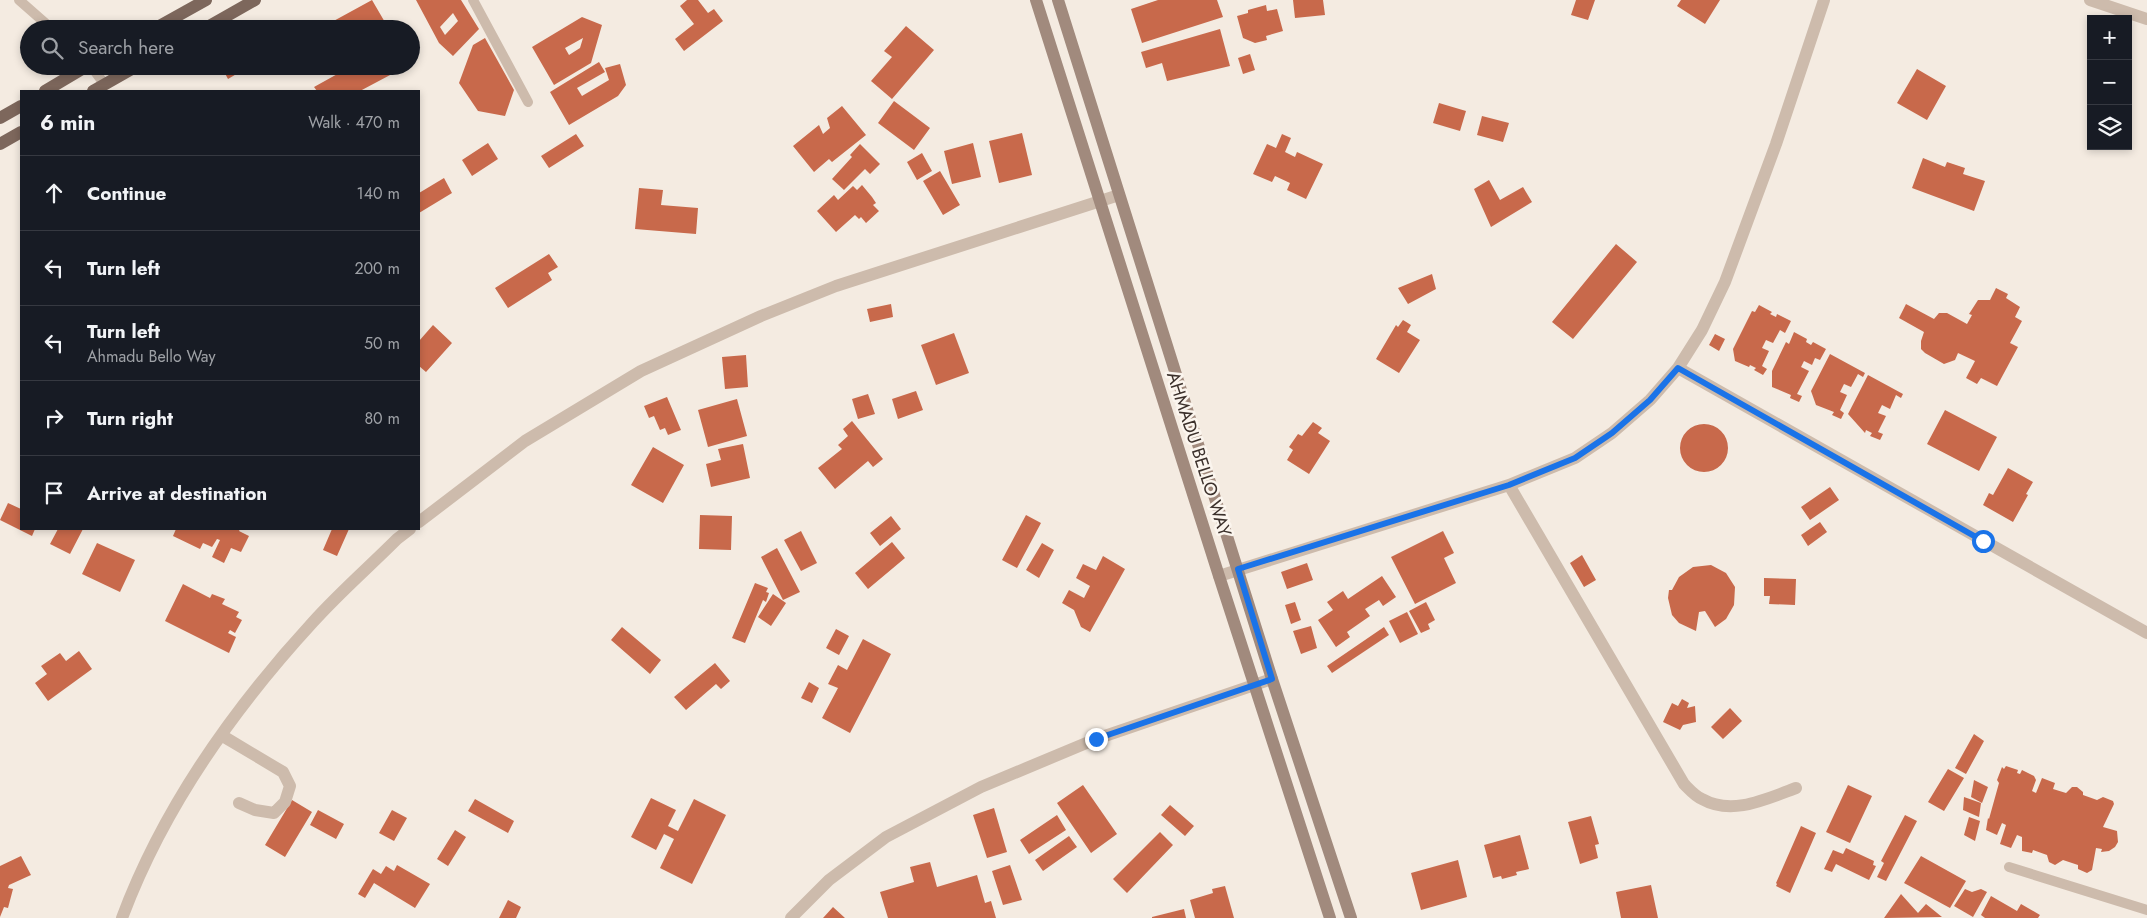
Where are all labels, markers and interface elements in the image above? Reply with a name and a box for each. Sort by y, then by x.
map controls [2087,15,2132,150]
button: + [2087,15,2132,60]
search box [20,20,420,75]
icon: search [38,34,66,62]
text: Search here [78,34,174,61]
button: − [2087,60,2132,105]
button: layers [2087,105,2132,150]
text: 6 min [40,108,95,138]
text: Walk · 470 m [308,111,400,134]
icon: ahead [40,179,68,207]
text: Continue [87,180,166,207]
text: 140 m [357,182,400,205]
icon: left [40,254,68,282]
text: Turn left [87,255,160,282]
text: 200 m [354,257,400,280]
text: Turn left [87,318,160,345]
icon: left [40,329,68,357]
text: 50 m [364,332,400,355]
text: Ahmadu Bello Way [87,345,215,368]
street label: AHMADU BELLO WAY [1160,368,1238,541]
icon: right [40,404,68,432]
text: Turn right [87,405,173,432]
text: 80 m [364,407,400,430]
icon: arrive [40,479,68,507]
text: Arrive at destination [87,480,267,507]
route start [1972,530,1995,553]
route end [1085,728,1108,751]

